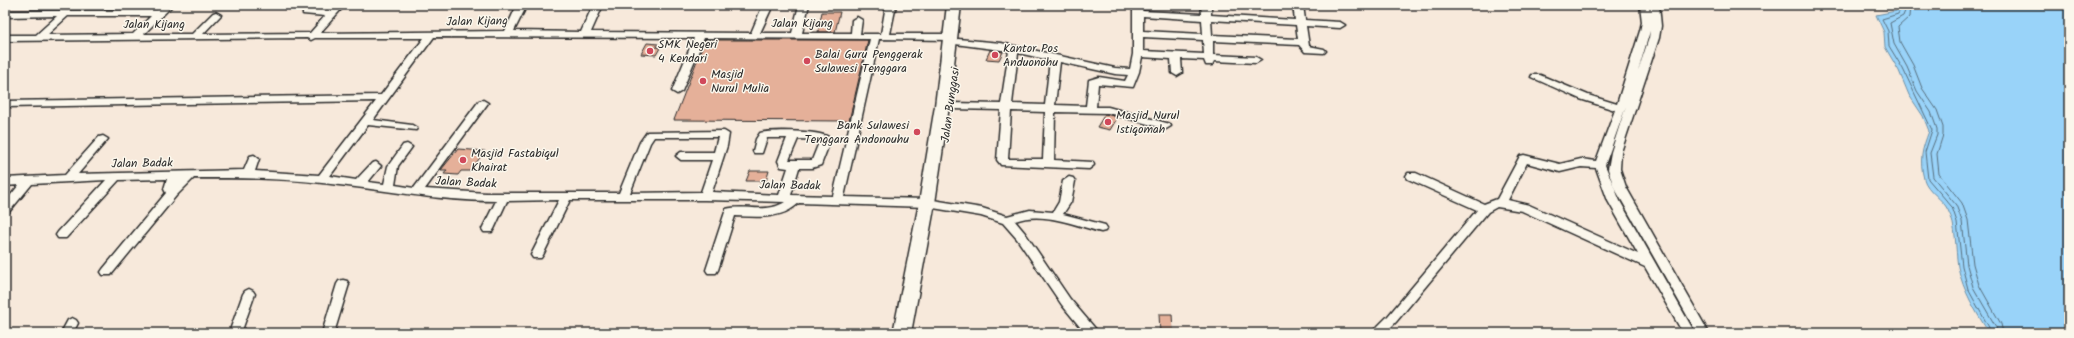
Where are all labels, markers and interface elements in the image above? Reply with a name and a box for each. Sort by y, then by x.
street label: Jalan Kijang [446,11,508,32]
street label: Jalan Kijang [771,14,833,33]
street label: Jalan Kijang [123,15,185,34]
place label: SMK Negeri 4 Kendari [658,35,718,68]
place label: Kantor Pos Anduonohu [1003,39,1058,72]
place label: Balai Guru Penggerak Sulawesi Tenggara [815,45,923,78]
marker: SMK Negeri 4 Kendari [645,46,655,56]
marker: Kantor Pos Anduonohu [990,50,1000,60]
marker: Balai Guru Penggerak Sulawesi Tenggara [802,56,812,66]
place label: Masjid Nurul Mulia [711,65,769,98]
street label: Jalan Bunggasi [936,65,965,144]
marker: Masjid Nurul Mulia [698,76,708,86]
place label: Masjid Nurul Istiqomah [1116,106,1180,139]
place label: Bank Sulawesi Tenggara Andonouhu [804,116,910,149]
marker: Masjid Nurul Istiqomah [1103,117,1113,127]
marker: Bank Sulawesi Tenggara Andonouhu [912,127,922,137]
place label: Masjid Fastabiqul Khairat [471,144,559,177]
street label: Jalan Badak [111,153,173,174]
marker: Masjid Fastabiqul Khairat [458,155,468,165]
street label: Jalan Badak [435,171,498,194]
street label: Jalan Badak [759,175,821,196]

